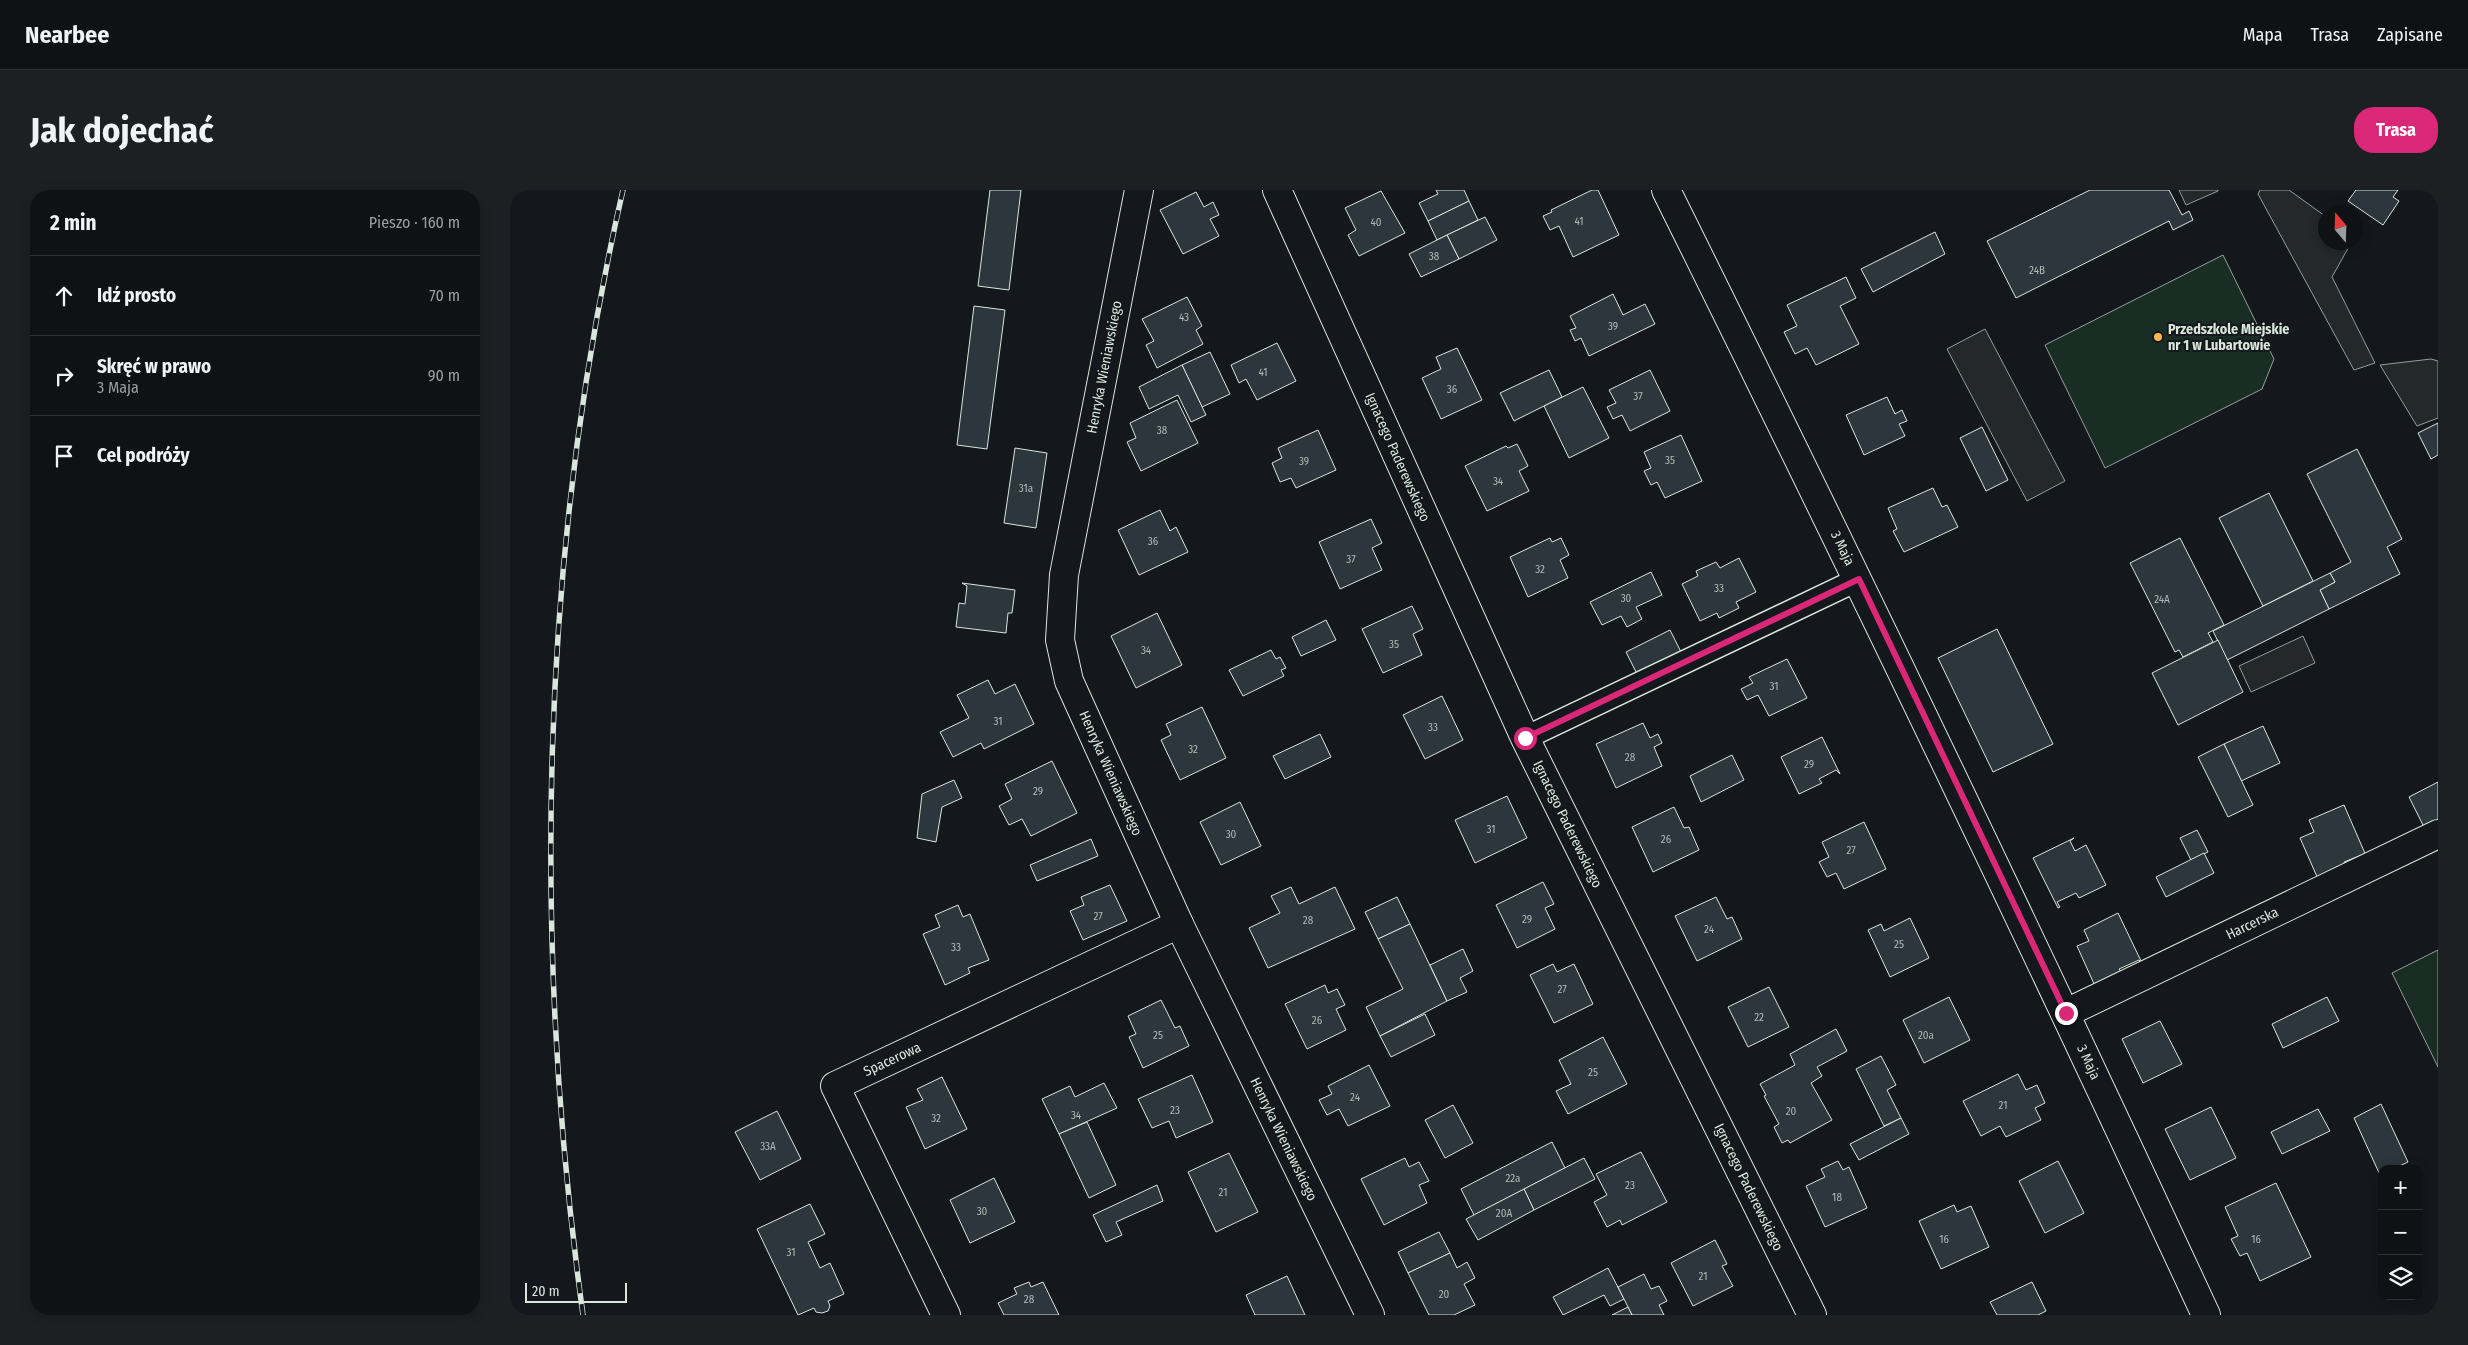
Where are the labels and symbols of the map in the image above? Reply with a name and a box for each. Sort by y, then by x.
north arrow [2318,205,2363,250]
house number: 41 [1574,215,1584,228]
house number: 40 [1370,216,1382,229]
house number: 38 [1429,250,1440,263]
house number: 24B [2029,264,2045,277]
street label: Henryka Wieniawskiego [1083,299,1126,435]
house number: 43 [1179,311,1189,324]
house number: 39 [1608,320,1618,333]
place label: Przedszkole Miejskie nr 1 w Lubartowie [2168,321,2289,354]
marker: Przedszkole Miejskie nr 1 w Lubartowie [2152,331,2164,343]
house number: 41 [1258,366,1268,379]
house number: 36 [1447,383,1458,396]
street label: Ignacego Paderewskiego [1361,390,1434,524]
house number: 37 [1633,390,1643,403]
house number: 38 [1157,424,1168,437]
house number: 35 [1665,454,1675,467]
house number: 39 [1299,455,1309,468]
house number: 34 [1493,475,1504,488]
house number: 31a [1019,482,1033,495]
street label: 3 Maja [1827,528,1858,569]
house number: 36 [1148,535,1159,548]
house number: 37 [1346,553,1356,566]
house number: 32 [1535,563,1545,576]
house number: 33 [1714,582,1724,595]
house number: 30 [1621,592,1632,605]
house number: 24A [2154,593,2170,606]
house number: 35 [1389,638,1399,651]
house number: 34 [1141,644,1152,657]
house number: 31 [1770,680,1779,693]
street label: Henryka Wieniawskiego [1075,708,1146,838]
house number: 31 [994,715,1003,728]
house number: 33 [1428,721,1438,734]
route start [1514,727,1537,750]
house number: 32 [1188,743,1198,756]
house number: 28 [1625,751,1636,764]
street label: Ignacego Paderewskiego [1529,758,1606,891]
house number: 29 [1804,758,1814,771]
house number: 29 [1033,785,1043,798]
house number: 31 [1487,823,1496,836]
house number: 30 [1226,828,1237,841]
house number: 26 [1661,833,1672,846]
house number: 27 [1846,844,1856,857]
street label: Harcerska [2223,903,2281,943]
house number: 27 [1093,910,1103,923]
house number: 29 [1522,913,1532,926]
house number: 28 [1303,914,1314,927]
house number: 24 [1704,923,1715,936]
house number: 25 [1894,938,1904,951]
house number: 33 [951,941,961,954]
house number: 27 [1557,983,1567,996]
route end [2055,1002,2078,1025]
house number: 22 [1754,1011,1764,1024]
house number: 26 [1312,1014,1323,1027]
house number: 25 [1153,1029,1163,1042]
house number: 20a [1918,1029,1934,1042]
street label: Spacerowa [861,1039,924,1080]
street label: 3 Maja [2073,1042,2104,1083]
house number: 25 [1588,1066,1598,1079]
street label: Henryka Wieniawskiego [1246,1075,1321,1204]
house number: 24 [1350,1091,1361,1104]
house number: 21 [1999,1099,2007,1112]
house number: 23 [1170,1104,1180,1117]
house number: 20 [1786,1105,1797,1118]
house number: 34 [1071,1109,1082,1122]
house number: 32 [931,1112,941,1125]
street label: Ignacego Paderewskiego [1710,1121,1787,1254]
house number: 33A [760,1140,776,1153]
house number: 22a [1505,1172,1521,1185]
house number: 23 [1625,1179,1635,1192]
house number: 21 [1219,1186,1227,1199]
house number: 18 [1832,1191,1842,1204]
house number: 30 [977,1205,988,1218]
house number: 20A [1496,1207,1512,1220]
house number: 16 [1939,1233,1949,1246]
house number: 16 [2251,1233,2261,1246]
house number: 31 [787,1246,796,1259]
house number: 21 [1699,1270,1707,1283]
scale bar [525,1280,628,1303]
house number: 20 [1439,1288,1450,1301]
house number: 28 [1024,1293,1035,1306]

